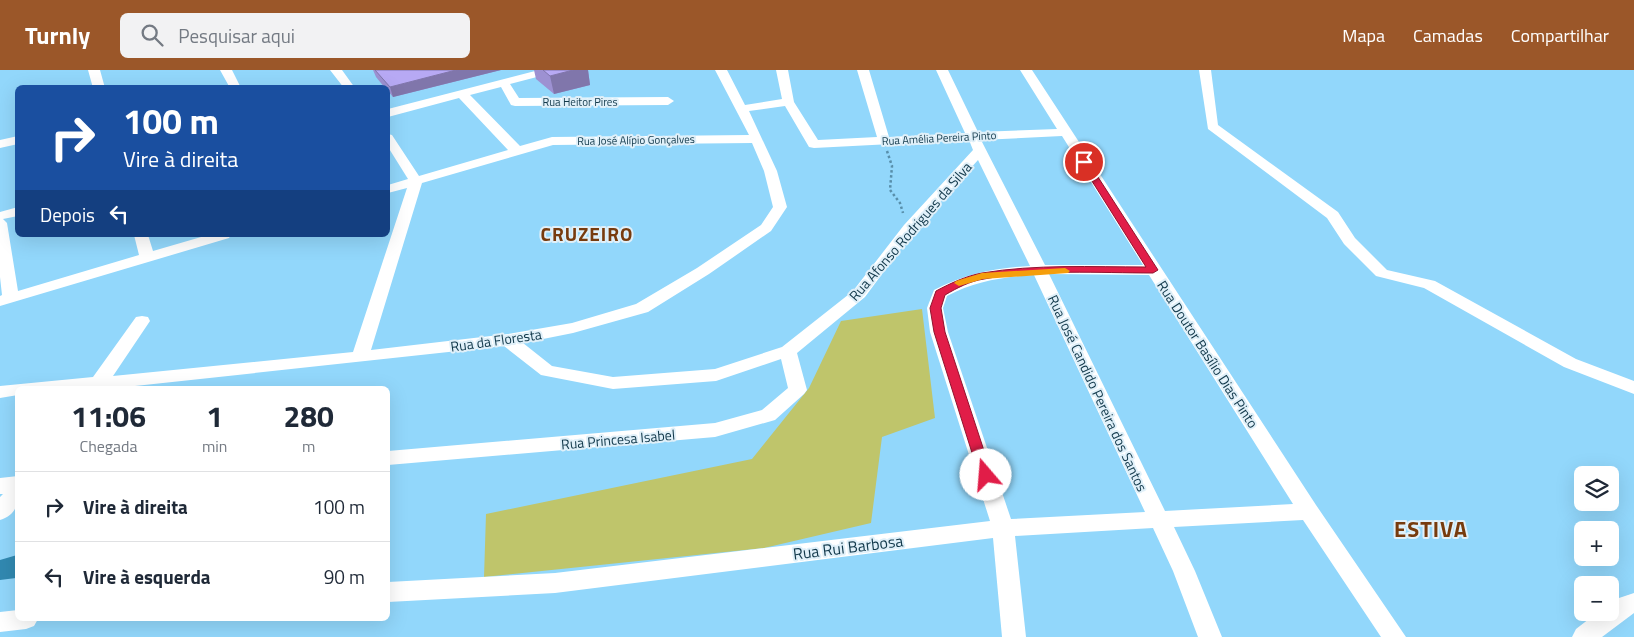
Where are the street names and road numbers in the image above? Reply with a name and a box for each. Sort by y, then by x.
street label: Rua Heitor Pires [542,94,618,110]
street label: Rua Amélia Pereira Pinto [881,127,997,149]
street label: Rua José Alípio Gonçalves [577,131,695,149]
street label: Rua Afonso Rodrigues da Silva [844,157,976,305]
street label: Rua Doutor Basílio Dias Pinto [1152,276,1264,432]
street label: Rua José Candido Pereira dos Santos [1043,291,1153,495]
street label: Rua da Floresta [449,323,543,357]
street label: Rua Princesa Isabel [560,424,676,454]
street label: Rua Rui Barbosa [791,528,905,566]

